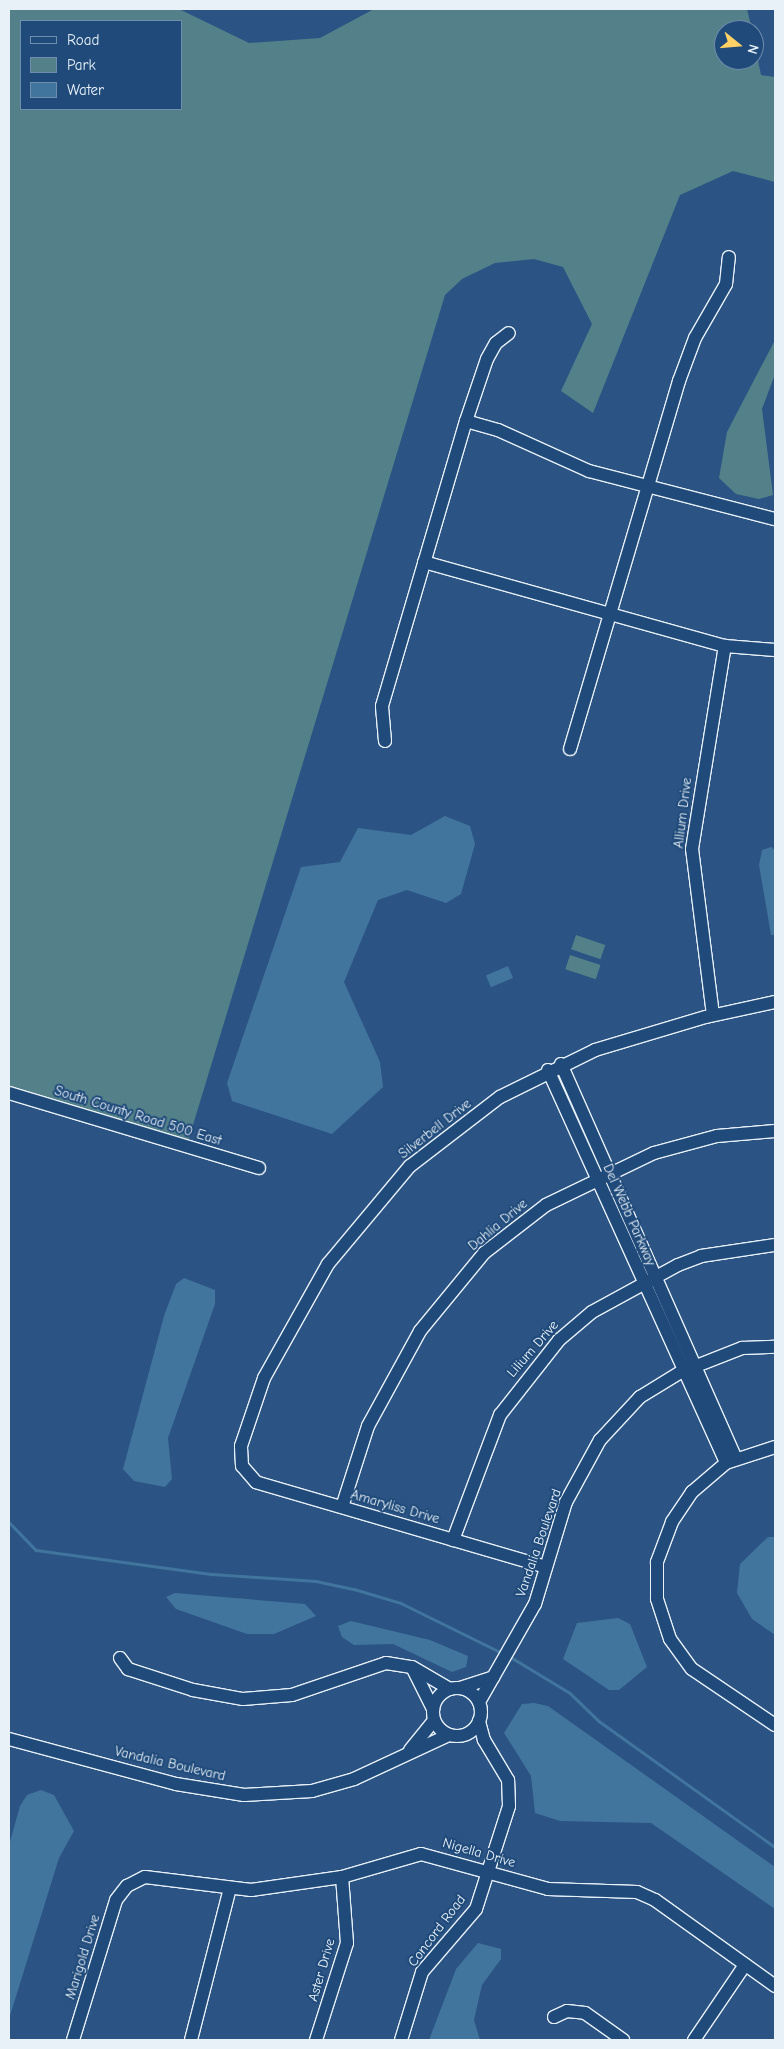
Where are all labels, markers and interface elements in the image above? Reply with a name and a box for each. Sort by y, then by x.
legend [20,20,182,110]
north arrow [714,20,764,70]
text: Road [67,31,99,49]
text: N [743,42,762,56]
text: Park [67,56,96,74]
text: Water [67,81,104,99]
street label: Allium Drive [670,777,696,849]
street label: South County Road 500 East [52,1083,224,1149]
street label: Silverbell Drive [395,1095,475,1163]
street label: Del Webb Parkway [599,1161,659,1269]
street label: Dahlia Drive [465,1195,531,1255]
street label: Lilium Drive [504,1317,562,1381]
street label: Amaryliss Drive [349,1486,441,1528]
street label: Vandalia Boulevard [513,1487,565,1599]
street label: Vandalia Boulevard [113,1743,227,1785]
street label: Nigella Drive [441,1835,517,1871]
street label: Concord Road [405,1892,469,1970]
street label: Marigold Drive [62,1913,104,2001]
street label: Aster Drive [305,1936,339,2004]

